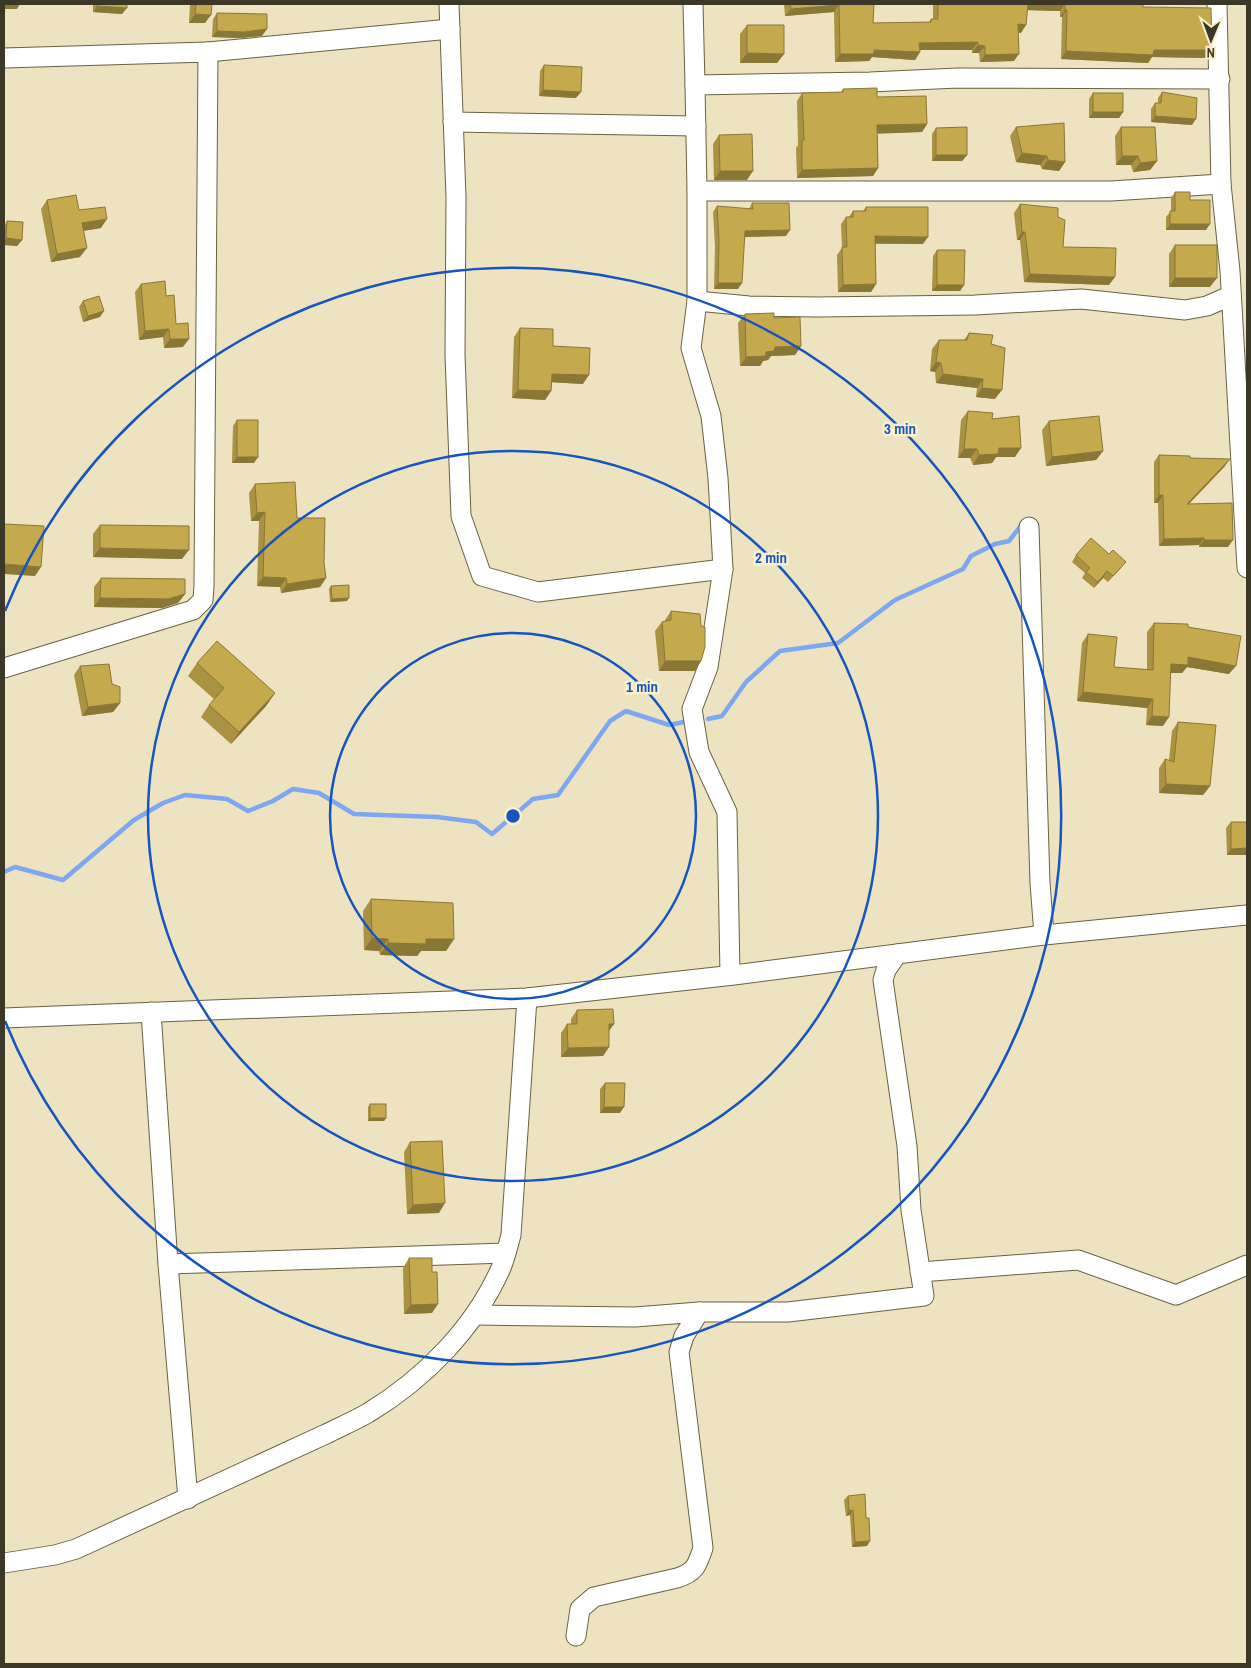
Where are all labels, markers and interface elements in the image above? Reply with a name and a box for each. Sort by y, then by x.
north arrow [1186,15,1236,65]
text: N [1206,44,1215,62]
text: 3 min [884,418,916,439]
text: 2 min [755,547,787,568]
text: 1 min [626,676,658,697]
centre of rings [504,807,522,825]

